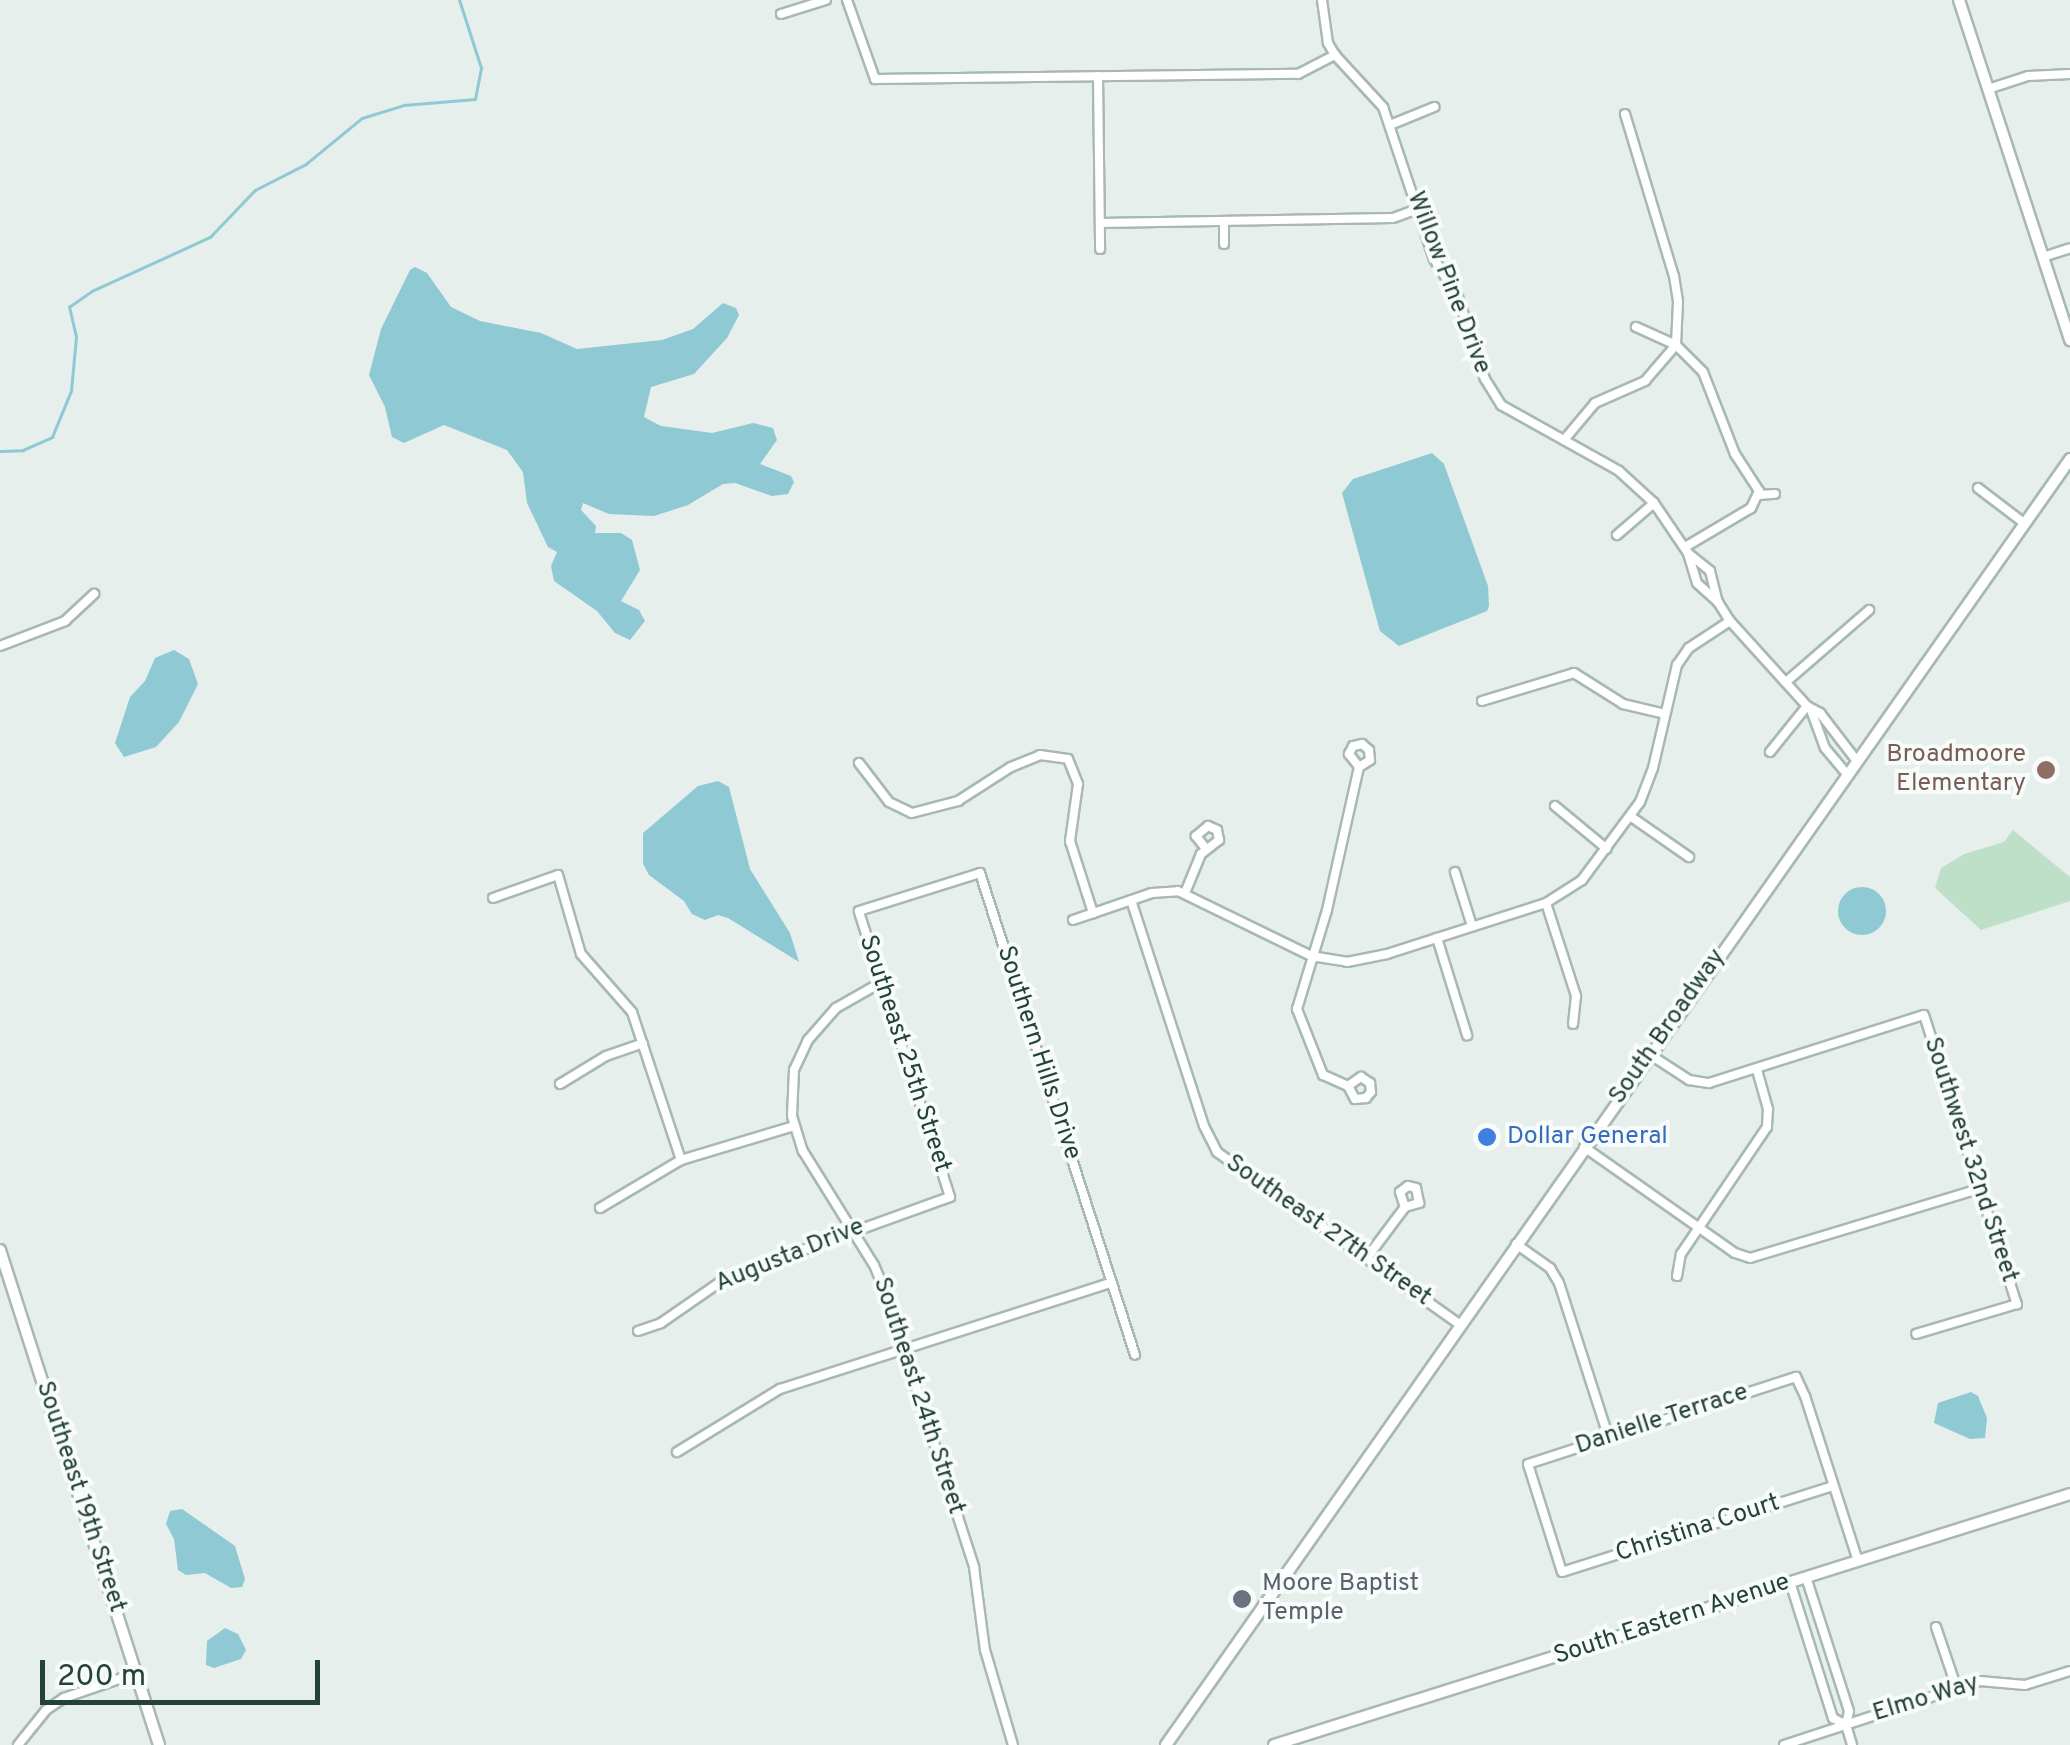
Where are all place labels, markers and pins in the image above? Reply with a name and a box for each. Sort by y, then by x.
place label: Broadmoore Elementary [1886,741,2026,800]
marker: Broadmoore Elementary [2035,759,2057,781]
place label: Dollar General [1507,1122,1668,1152]
marker: Dollar General [1476,1126,1498,1148]
place label: Moore Baptist Temple [1262,1570,1419,1629]
marker: Moore Baptist Temple [1231,1588,1253,1610]

